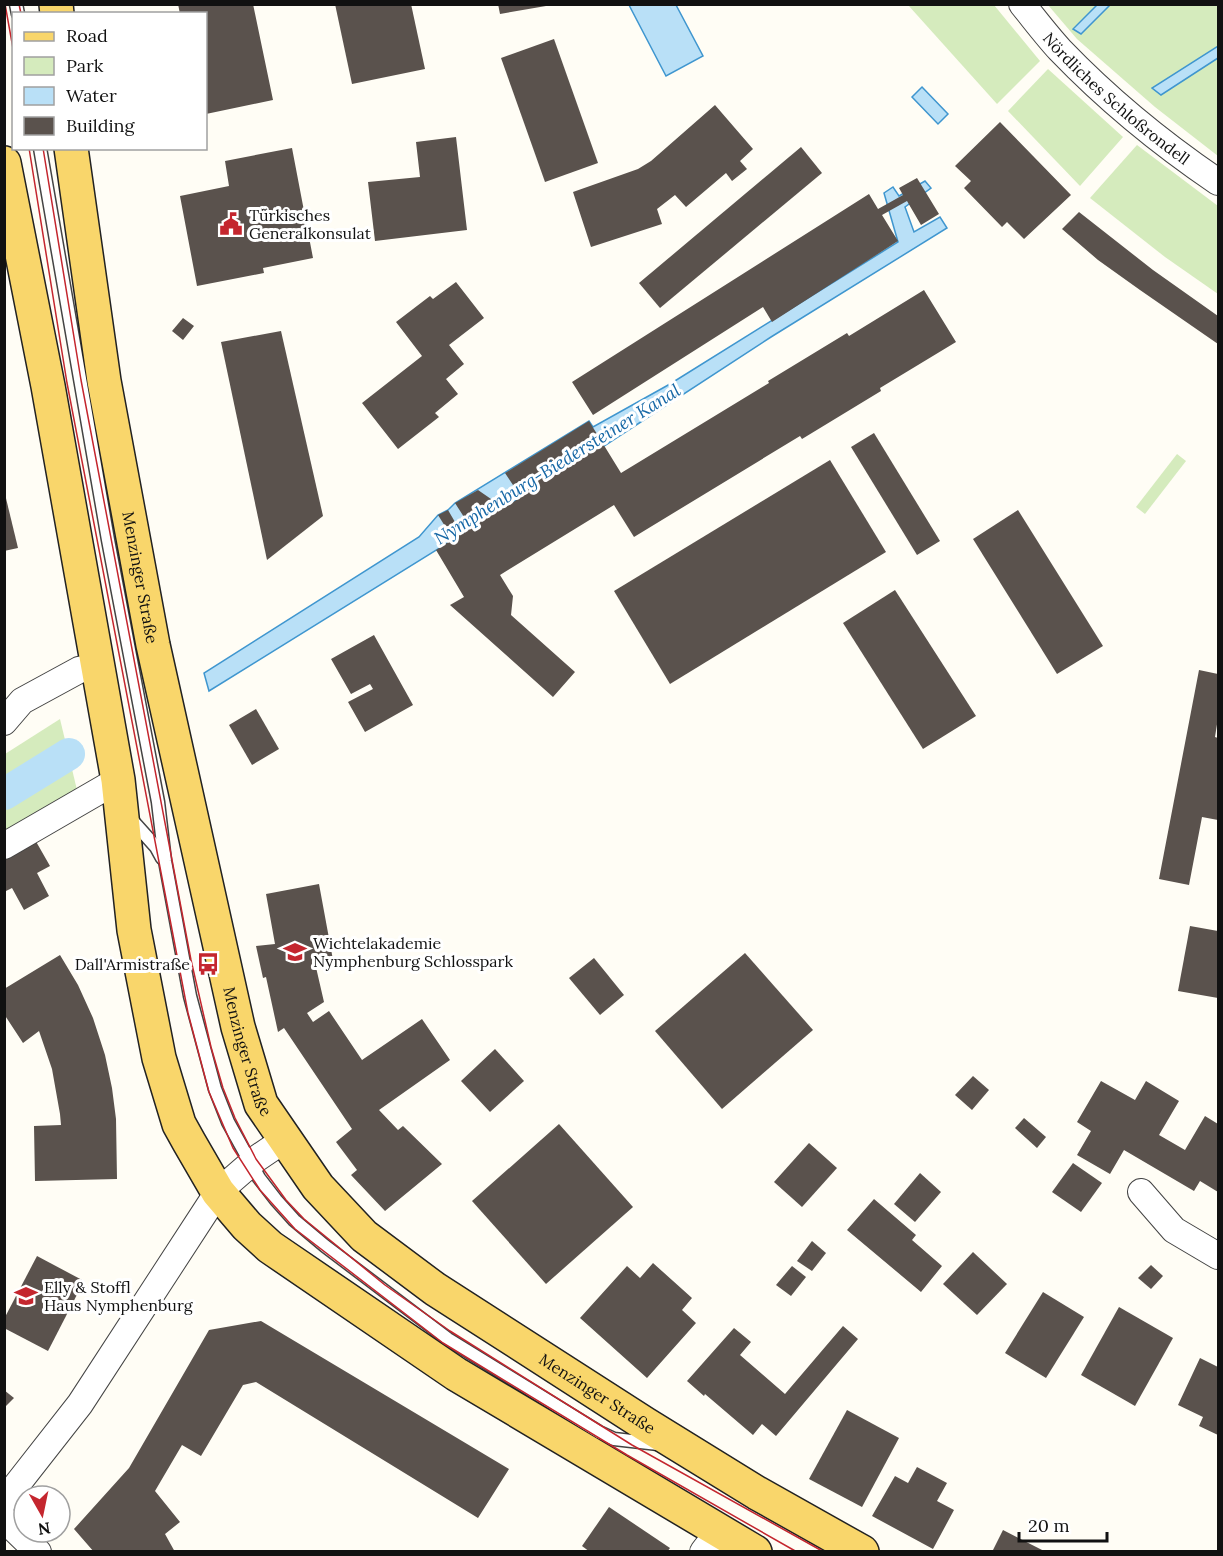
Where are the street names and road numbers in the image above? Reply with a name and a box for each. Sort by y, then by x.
street label: Nördliches Schloßrondell [1039,28,1194,169]
street label: Menzinger Straße [118,510,163,645]
street label: Menzinger Straße [219,985,276,1120]
street label: Menzinger Straße [536,1349,659,1438]

